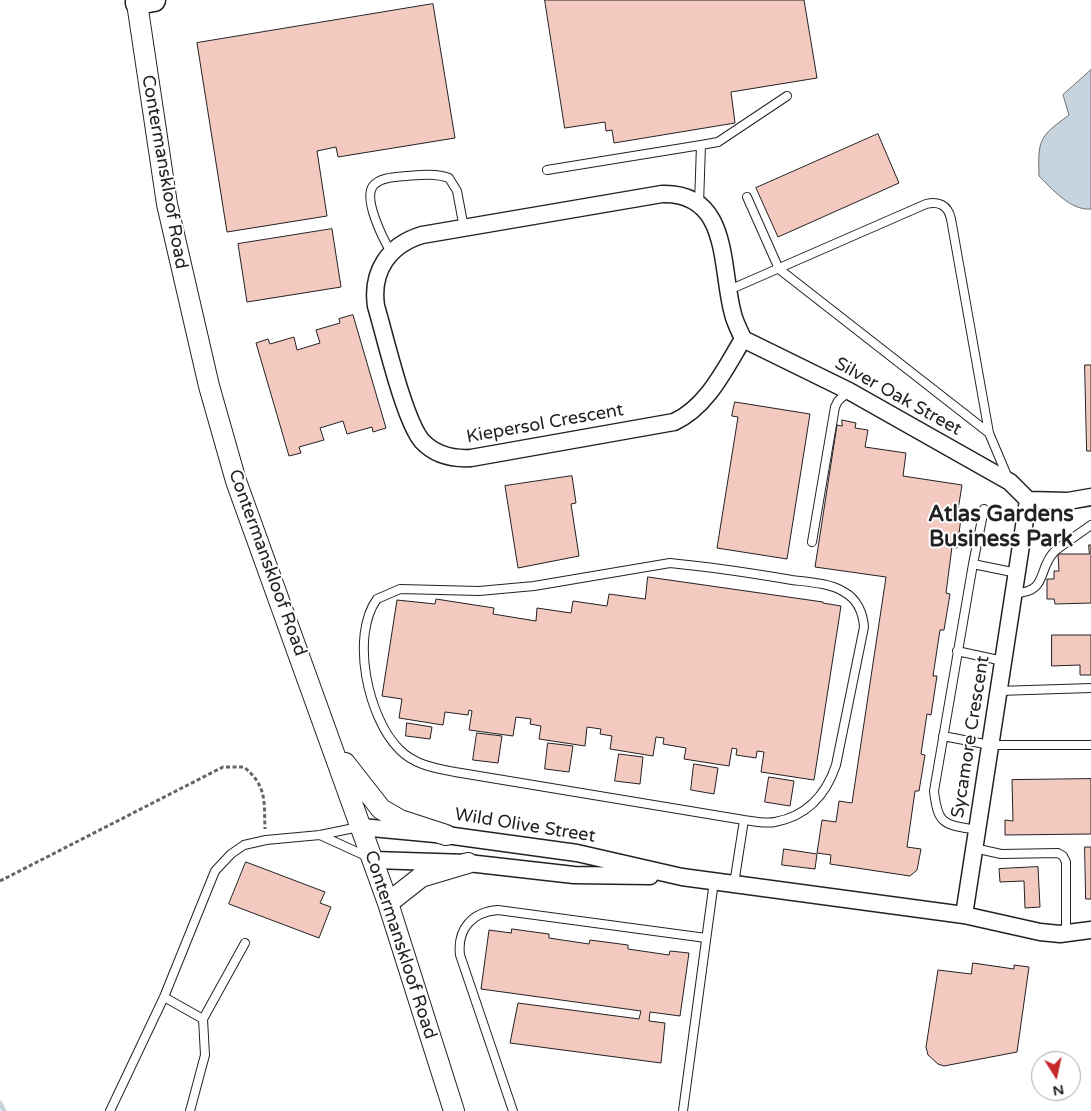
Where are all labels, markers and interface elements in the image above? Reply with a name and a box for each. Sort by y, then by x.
street label: Contermanskloof Road [136,73,192,271]
street label: Silver Oak Street [831,353,965,441]
street label: Kiepersol Crescent [465,400,625,448]
street label: Contermanskloof Road [223,467,311,659]
district label: Atlas Gardens Business Park [928,502,1074,554]
street label: Sycamore Crescent [948,654,994,820]
street label: Wild Olive Street [453,804,597,848]
street label: Contermanskloof Road [359,848,441,1042]
north arrow [1031,1051,1081,1101]
text: N [1052,1081,1066,1100]

